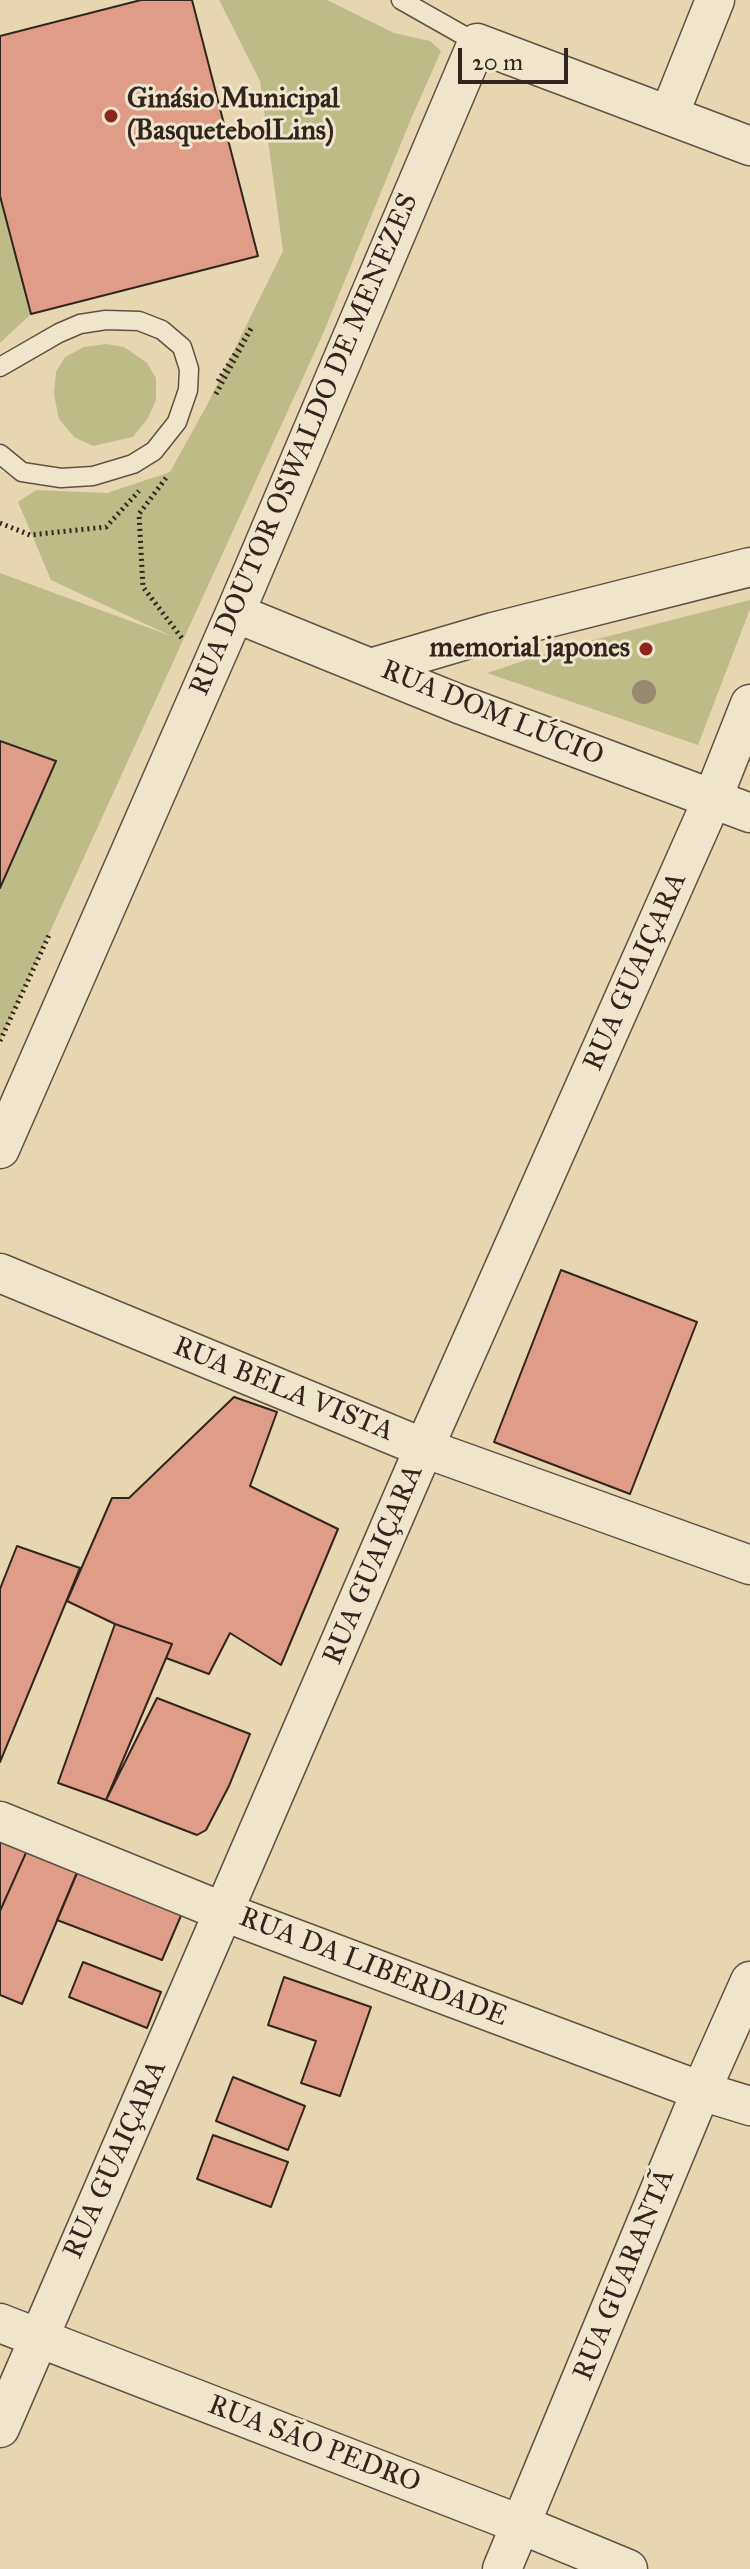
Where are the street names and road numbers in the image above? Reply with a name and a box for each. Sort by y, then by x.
street label: RUA DOUTOR OSWALDO DE MENEZES [184,189,426,701]
street label: RUA DOM LÚCIO [376,654,608,774]
street label: RUA GUAIÇARA [577,868,695,1076]
street label: RUA BELA VISTA [168,1330,398,1450]
street label: RUA GUAIÇARA [317,1460,431,1670]
street label: RUA DA LIBERDADE [234,1901,512,2035]
street label: RUA GUAIÇARA [57,2056,175,2264]
street label: RUA GUARANTÃ [567,2164,683,2386]
street label: RUA SÃO PEDRO [203,2389,425,2501]

